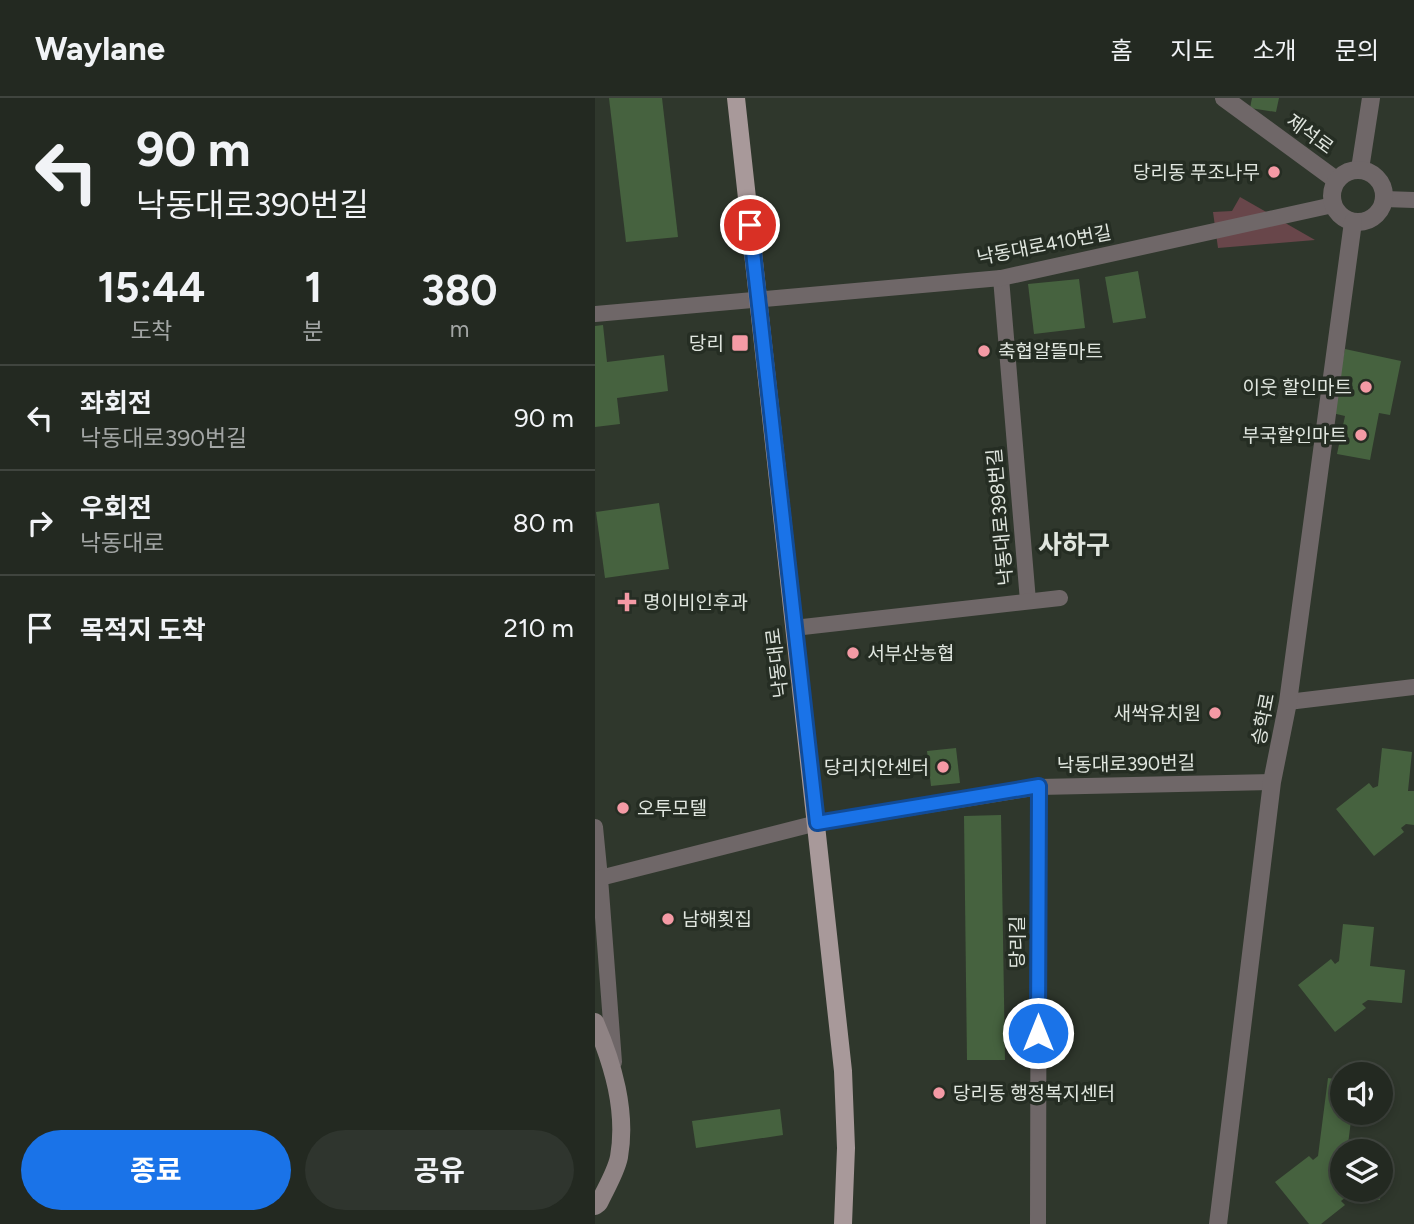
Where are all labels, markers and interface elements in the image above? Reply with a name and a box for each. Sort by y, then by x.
text: Waylane [35,29,165,68]
text: 홈 [1110,36,1132,65]
text: 지도 [1170,36,1215,65]
text: 소개 [1253,36,1297,65]
text: 문의 [1335,36,1379,65]
street label: 제석로 [1282,109,1338,159]
text: 90 m [136,119,251,178]
icon: left [21,126,112,217]
place label: 당리동 푸조나무 [1133,161,1260,184]
marker: 당리동 푸조나무 [1266,164,1282,180]
text: 낙동대로390번길 [136,186,369,224]
pin [720,195,780,255]
icon: arrive [731,206,769,244]
street label: 낙동대로410번길 [975,221,1113,269]
text: 15:44 [97,262,205,313]
text: 1 [304,262,322,313]
text: 380 [421,265,498,316]
text: m [450,315,469,343]
text: 도착 [130,317,173,345]
text: 분 [303,317,324,345]
place label: 당리 [689,332,724,355]
marker: 당리 [730,333,750,353]
place label: 축협알뜰마트 [998,340,1103,363]
marker: 축협알뜰마트 [976,343,992,359]
place label: 이웃 할인마트 [1242,376,1352,399]
marker: 이웃 할인마트 [1358,379,1374,395]
text: 좌회전 [80,387,152,419]
icon: left [21,399,59,437]
text: 90 m [514,402,574,434]
text: 낙동대로390번길 [80,424,247,452]
place label: 부국할인마트 [1242,424,1347,447]
marker: 부국할인마트 [1353,427,1369,443]
street label: 낙동대로398번길 [983,447,1017,587]
text: 우회전 [80,492,152,524]
icon: right [21,504,59,542]
text: 80 m [513,507,574,539]
text: 낙동대로 [80,529,165,557]
district label: 사하구 [1038,529,1110,561]
place label: 명이비인후과 [643,591,748,614]
marker: 명이비인후과 [617,592,637,612]
icon: arrive [21,609,59,647]
text: 210 m [504,612,574,644]
text: 목적지 도착 [80,614,206,646]
street label: 낙동대로 [761,627,793,699]
place label: 서부산농협 [867,642,954,665]
marker: 서부산농협 [845,645,861,661]
street label: 승학로 [1247,691,1279,747]
place label: 새싹유치원 [1114,702,1201,725]
marker: 새싹유치원 [1207,705,1223,721]
street label: 낙동대로390번길 [1057,751,1195,777]
place label: 당리치안센터 [824,756,929,779]
marker: 당리치안센터 [935,759,951,775]
place label: 오투모텔 [637,797,707,820]
marker: 오투모텔 [615,800,631,816]
place label: 남해횟집 [682,908,752,931]
marker: 남해횟집 [660,911,676,927]
street label: 당리길 [1006,916,1029,968]
position arrow [1001,996,1075,1070]
map controls [1330,1062,1393,1202]
button: sound [1330,1062,1393,1125]
place label: 당리동 행정복지센터 [953,1082,1115,1105]
marker: 당리동 행정복지센터 [931,1085,947,1101]
button: 종료 [21,1130,291,1210]
button: 공유 [305,1130,574,1210]
button: layers [1330,1139,1393,1202]

